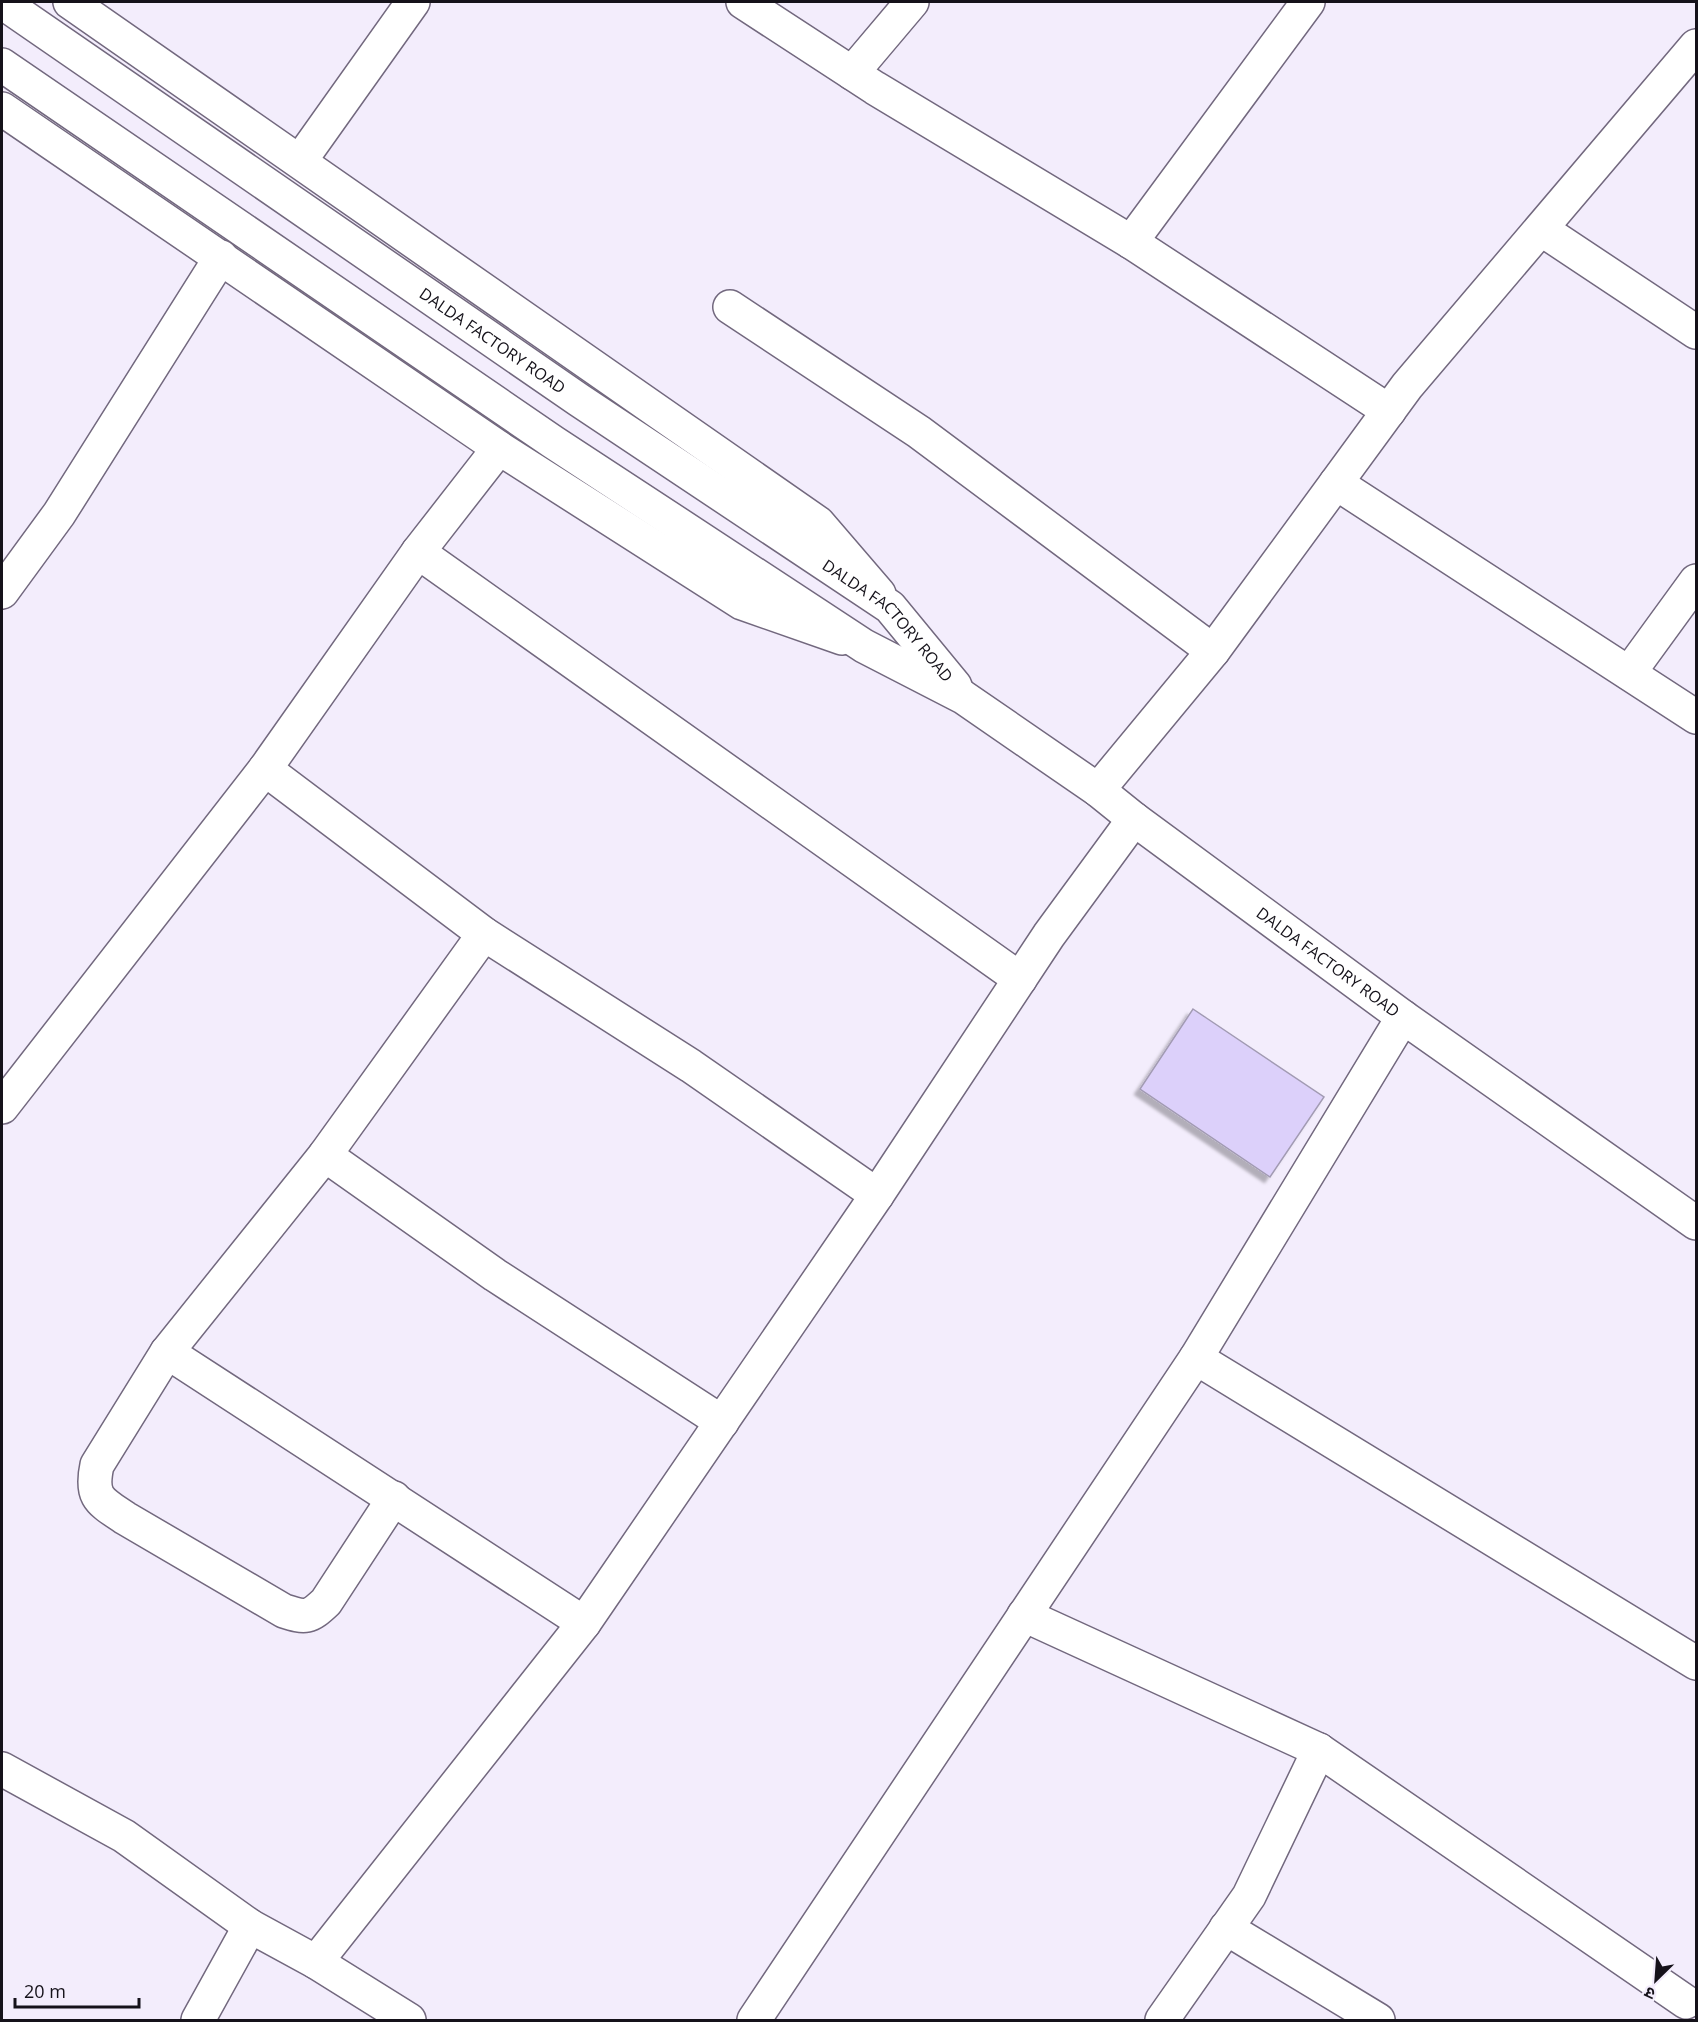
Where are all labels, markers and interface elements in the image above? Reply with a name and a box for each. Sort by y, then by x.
street label: DALDA FACTORY ROAD [415,282,570,399]
street label: DALDA FACTORY ROAD [818,554,958,686]
street label: DALDA FACTORY ROAD [1252,902,1404,1022]
north arrow [1626,1950,1686,2010]
scale bar [15,1971,140,2009]
text: 20 m [24,1979,66,2003]
text: उ [1640,1981,1659,2006]

